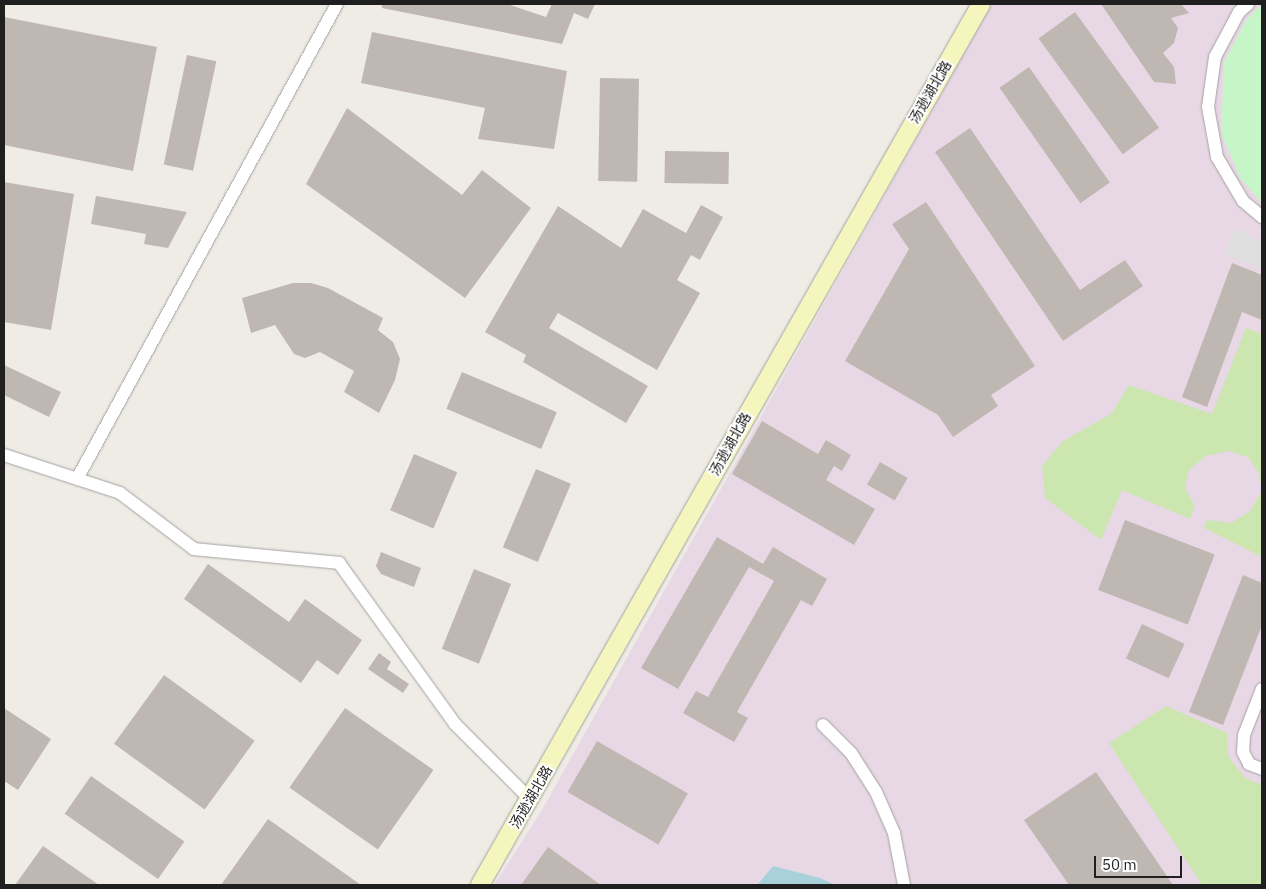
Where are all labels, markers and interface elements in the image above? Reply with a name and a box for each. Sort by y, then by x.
street label: 汤逊湖北路 [905,57,955,127]
street label: 汤逊湖北路 [706,409,754,479]
street label: 汤逊湖北路 [506,762,556,832]
scale bar [1096,846,1184,878]
text: 50 m [1102,855,1137,874]

